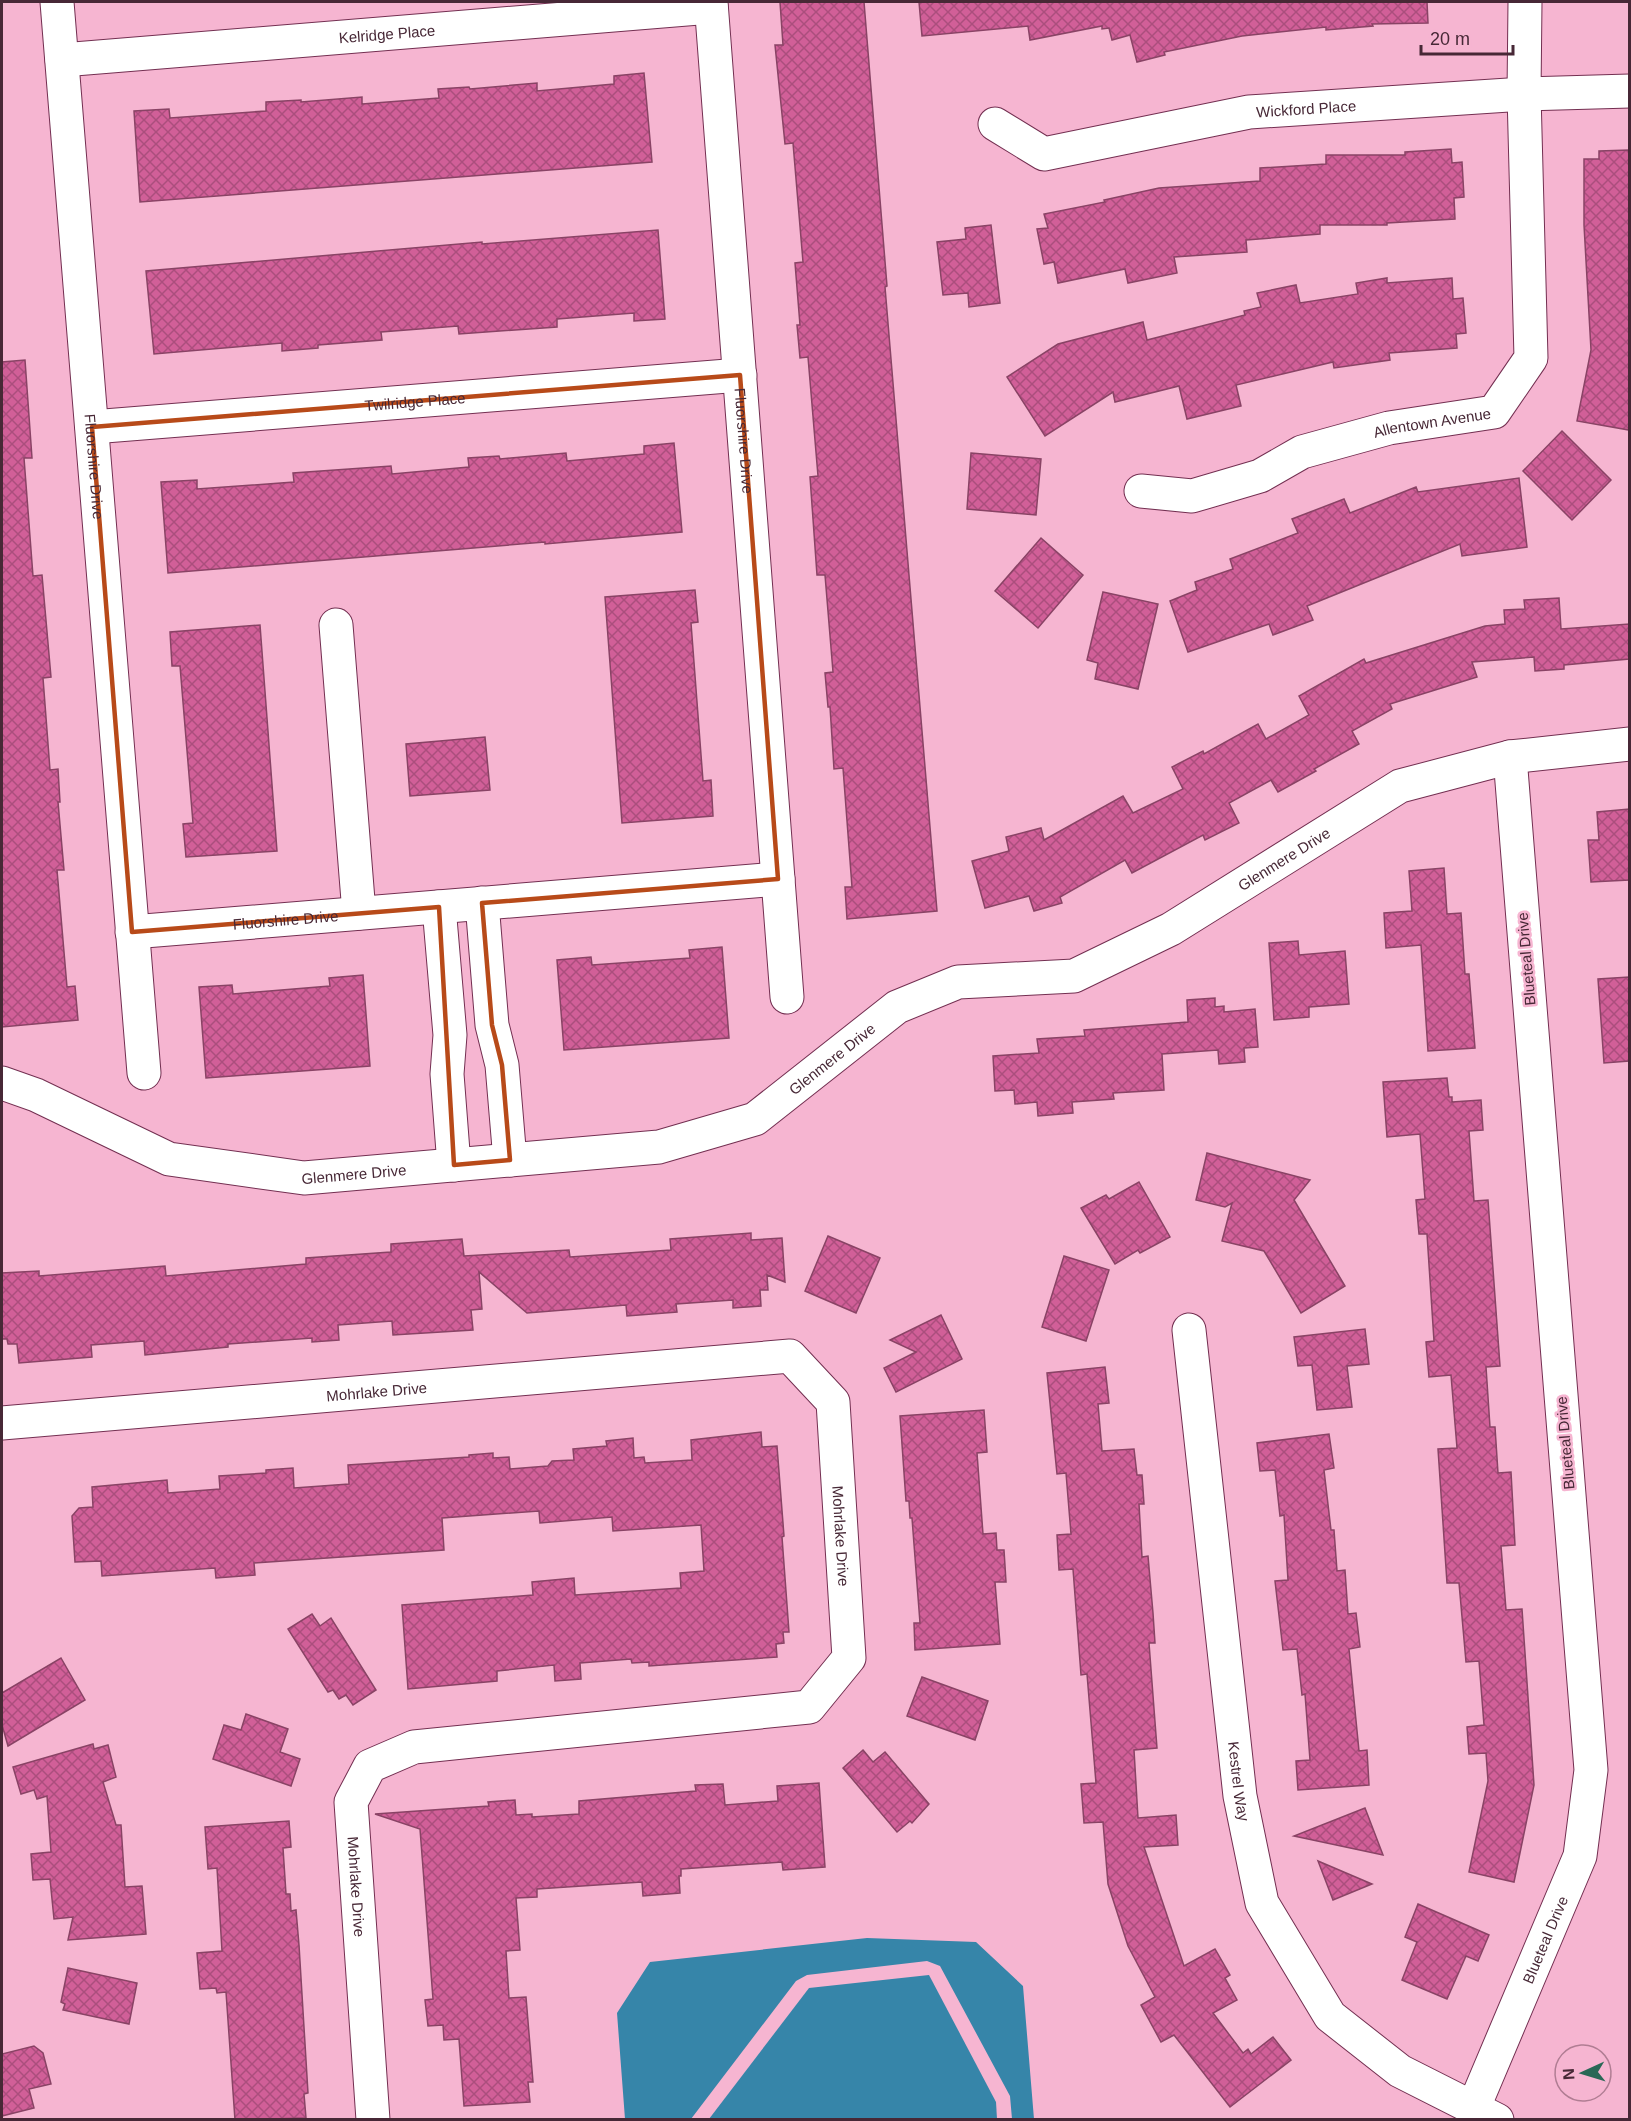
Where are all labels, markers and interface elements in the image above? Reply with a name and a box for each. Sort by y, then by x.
scale bar [1421,18,1512,56]
street label: Kelridge Place [338,21,436,46]
text: 20 m [1430,29,1470,49]
street label: Wickford Place [1256,97,1357,120]
street label: Fluorshire Drive [732,387,757,494]
street label: Twilridge Place [364,389,466,414]
street label: Allentown Avenue [1371,404,1492,441]
street label: Fluorshire Drive [82,413,107,520]
street label: Glenmere Drive [1235,824,1333,894]
street label: Fluorshire Drive [232,907,339,932]
street label: Blueteal Drive [1513,912,1539,1006]
street label: Glenmere Drive [785,1019,878,1098]
street label: Glenmere Drive [301,1161,407,1187]
street label: Mohrlake Drive [326,1378,428,1404]
street label: Blueteal Drive [1552,1396,1578,1490]
street label: Mohrlake Drive [830,1485,853,1587]
street label: Kestrel Way [1226,1740,1254,1823]
street label: Mohrlake Drive [345,1836,369,1938]
street label: Blueteal Drive [1519,1893,1571,1986]
north arrow [1553,2043,1613,2103]
text: N [1560,2068,1577,2080]

